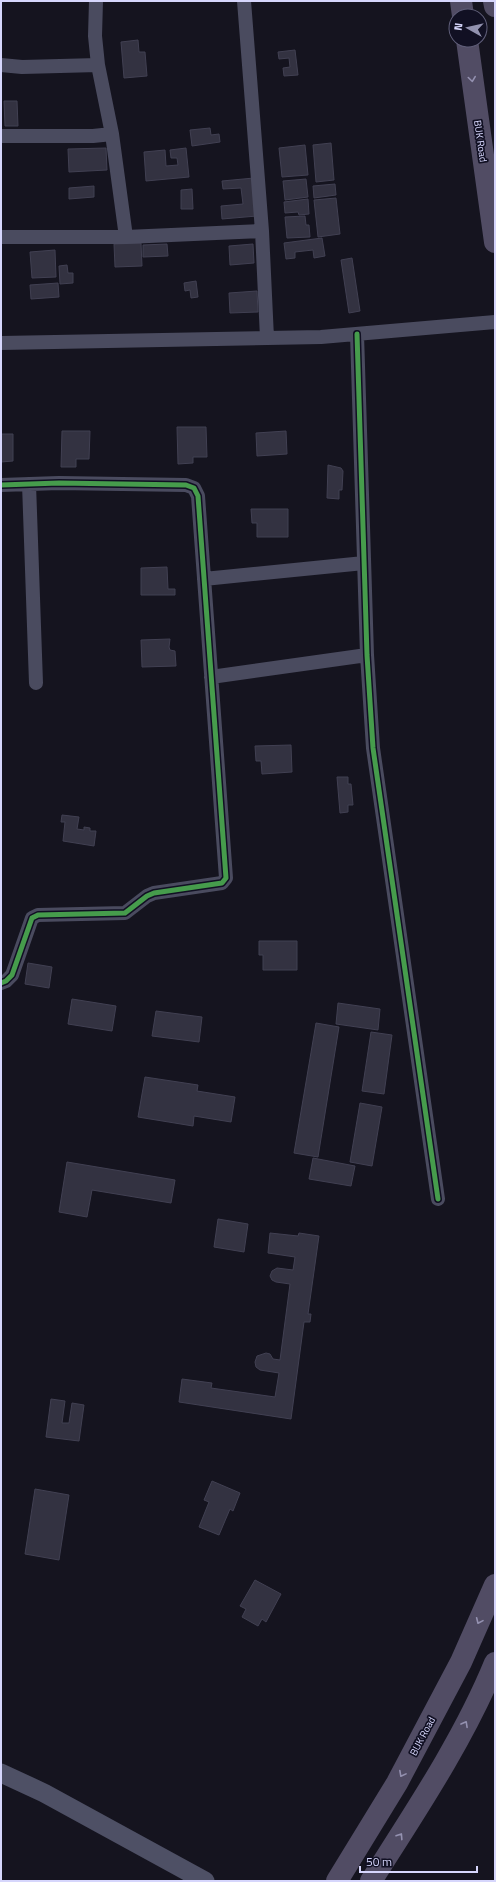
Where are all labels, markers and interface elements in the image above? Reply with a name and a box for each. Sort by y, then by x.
north arrow [448,8,488,48]
text: N [450,22,467,31]
one-way arrow [467,76,476,82]
street label: BUK Road [470,119,491,163]
one-way arrow [476,1616,484,1624]
street label: BUK Road [406,1714,439,1758]
one-way arrow [461,1721,468,1728]
one-way arrow [399,1770,407,1778]
one-way arrow [395,1833,402,1840]
scale bar [360,1848,477,1874]
text: 50 m [366,1852,392,1871]

